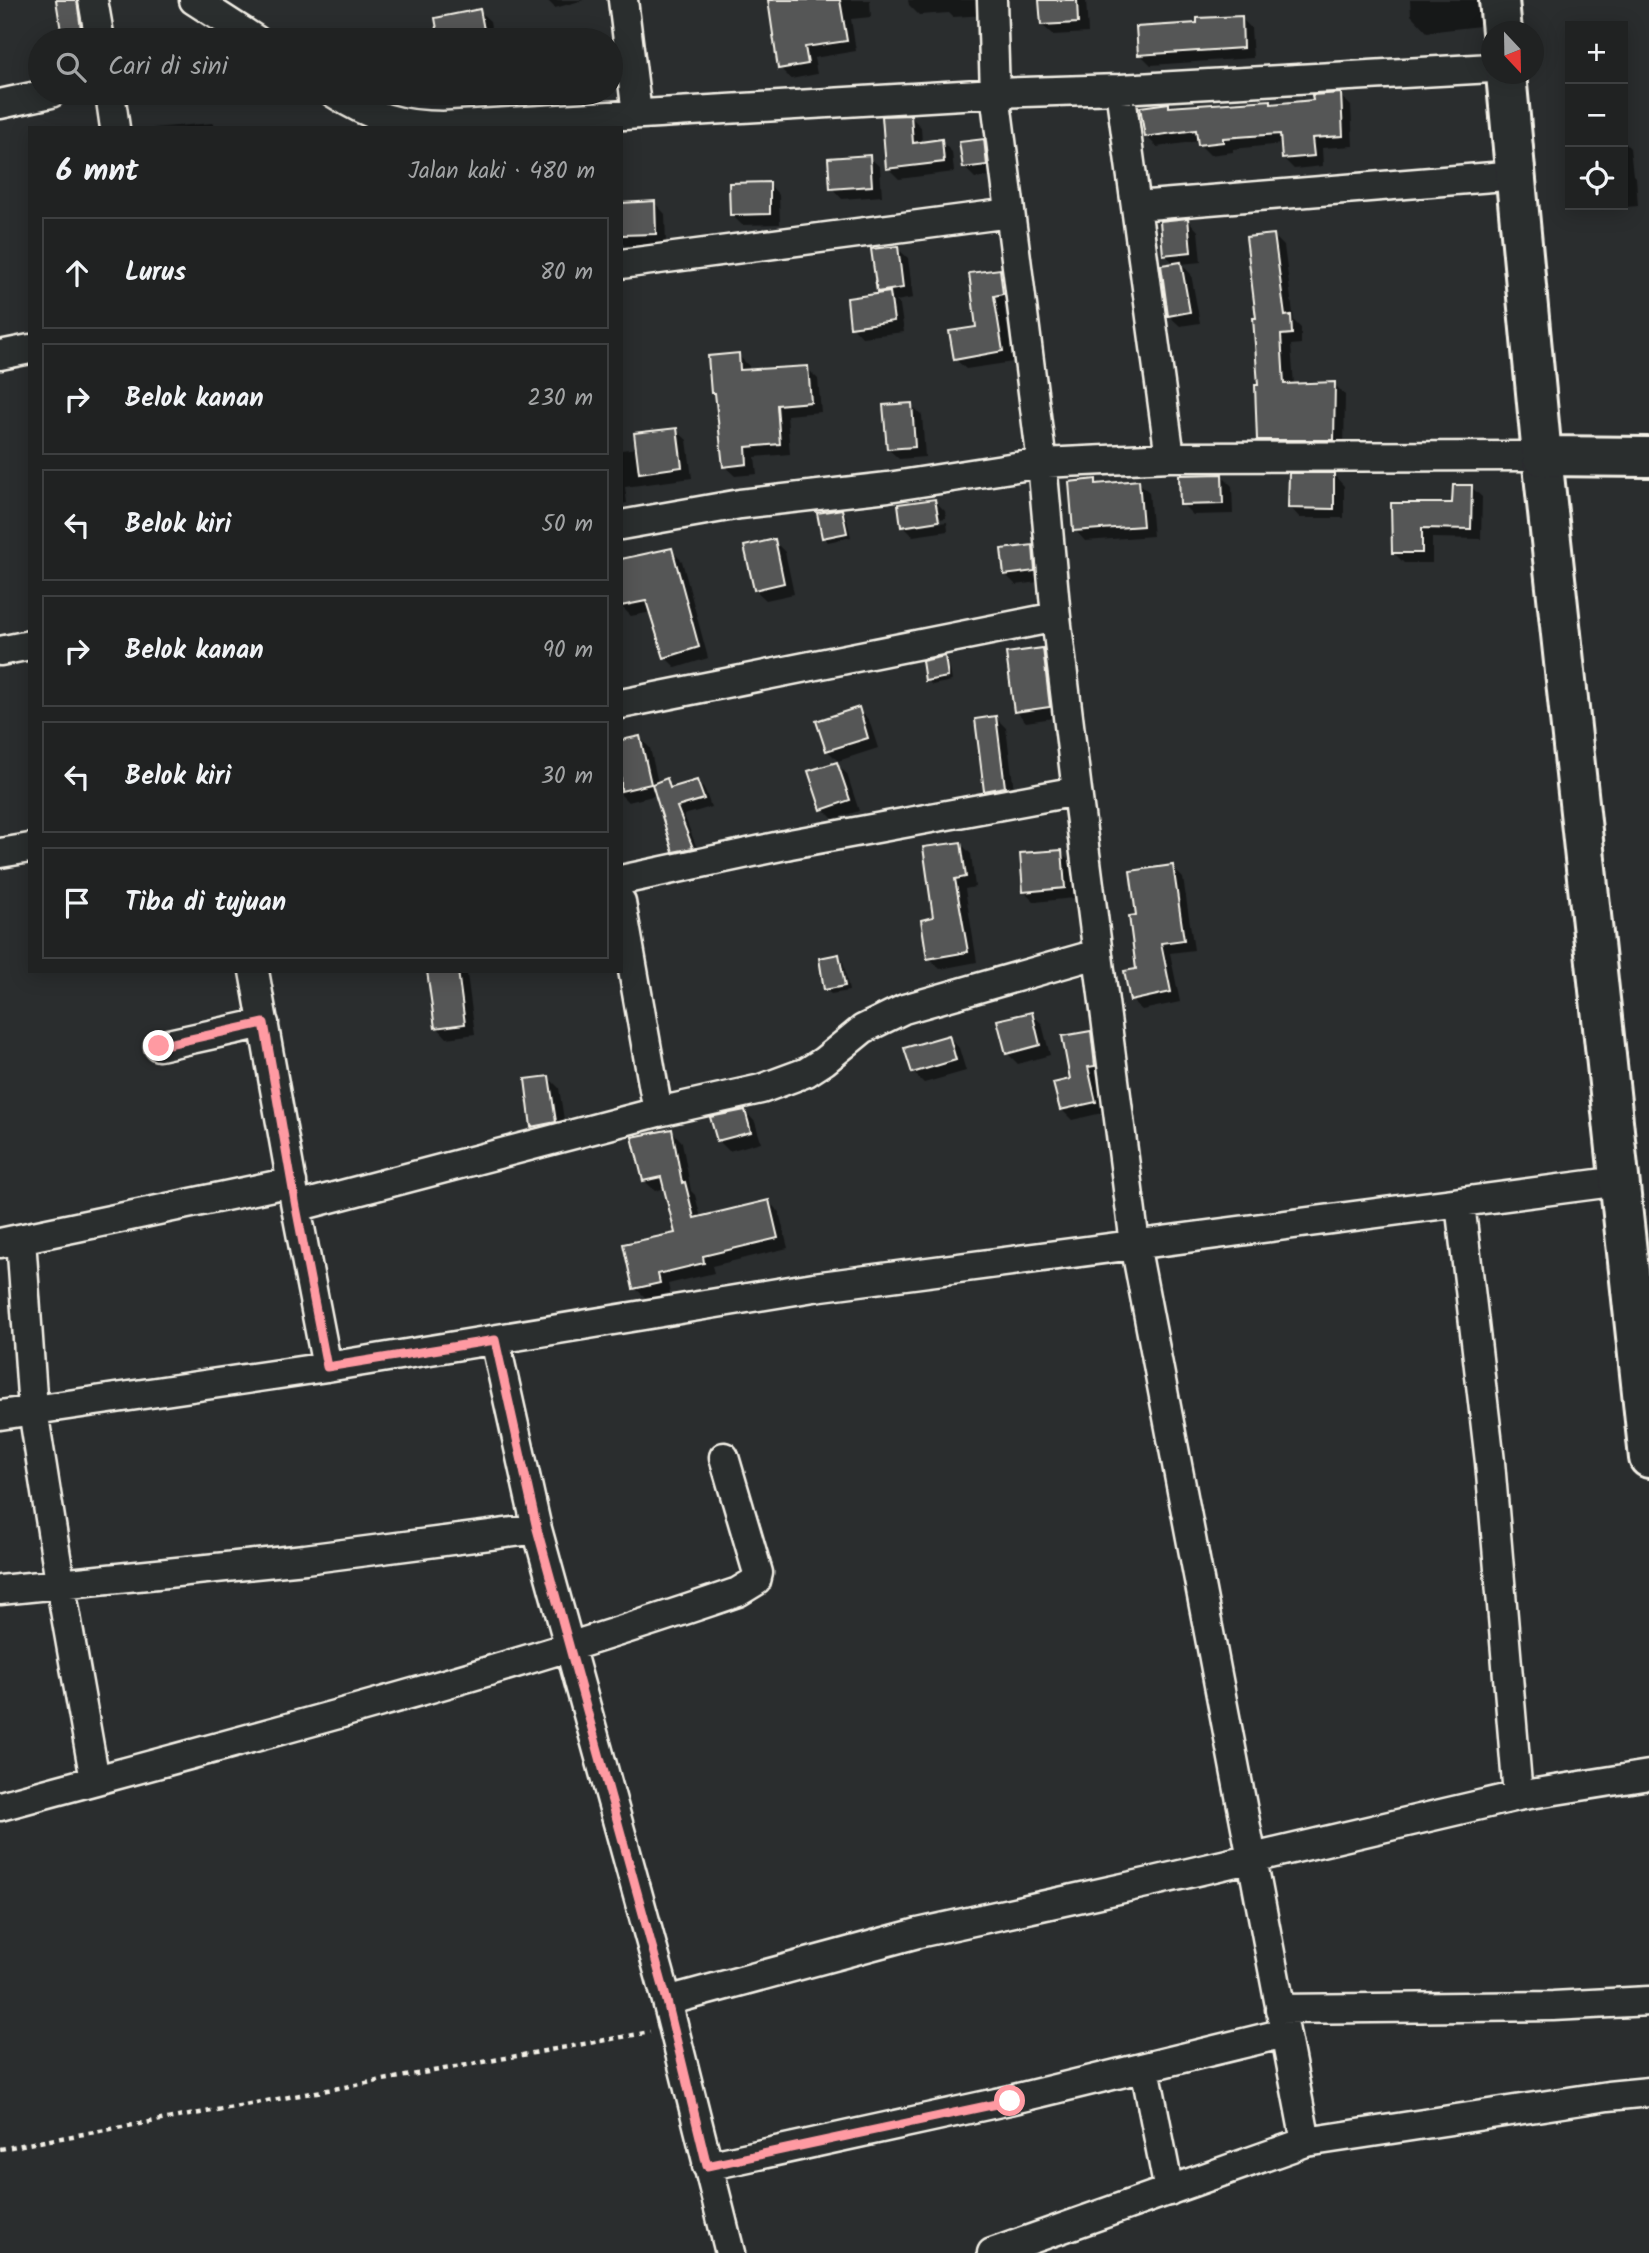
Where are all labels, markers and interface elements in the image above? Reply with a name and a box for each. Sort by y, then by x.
north arrow [1481,21,1544,84]
map controls [1565,21,1628,210]
button: + [1565,21,1628,84]
search box [28,28,623,105]
text: Cari di sini [108,46,228,88]
icon: search [52,48,90,86]
button: − [1565,84,1628,147]
button: locate [1565,147,1628,210]
text: 6 mnt [56,148,139,196]
text: Jalan kaki · 480 m [408,154,595,190]
text: Lurus [125,252,186,294]
icon: ahead [58,254,96,292]
text: 80 m [540,255,593,291]
text: Belok kanan [125,378,264,420]
icon: right [58,380,96,418]
text: 230 m [527,381,593,417]
text: Belok kiri [125,504,231,546]
icon: left [58,506,96,544]
text: 50 m [542,507,593,543]
text: Belok kanan [125,630,264,672]
icon: right [58,632,96,670]
text: 90 m [543,633,593,669]
text: Belok kiri [125,756,231,798]
icon: left [58,758,96,796]
text: 30 m [541,759,593,795]
text: Tiba di tujuan [125,882,286,924]
icon: arrive [58,884,96,922]
route end [143,1030,174,1061]
route start [994,2085,1025,2116]

